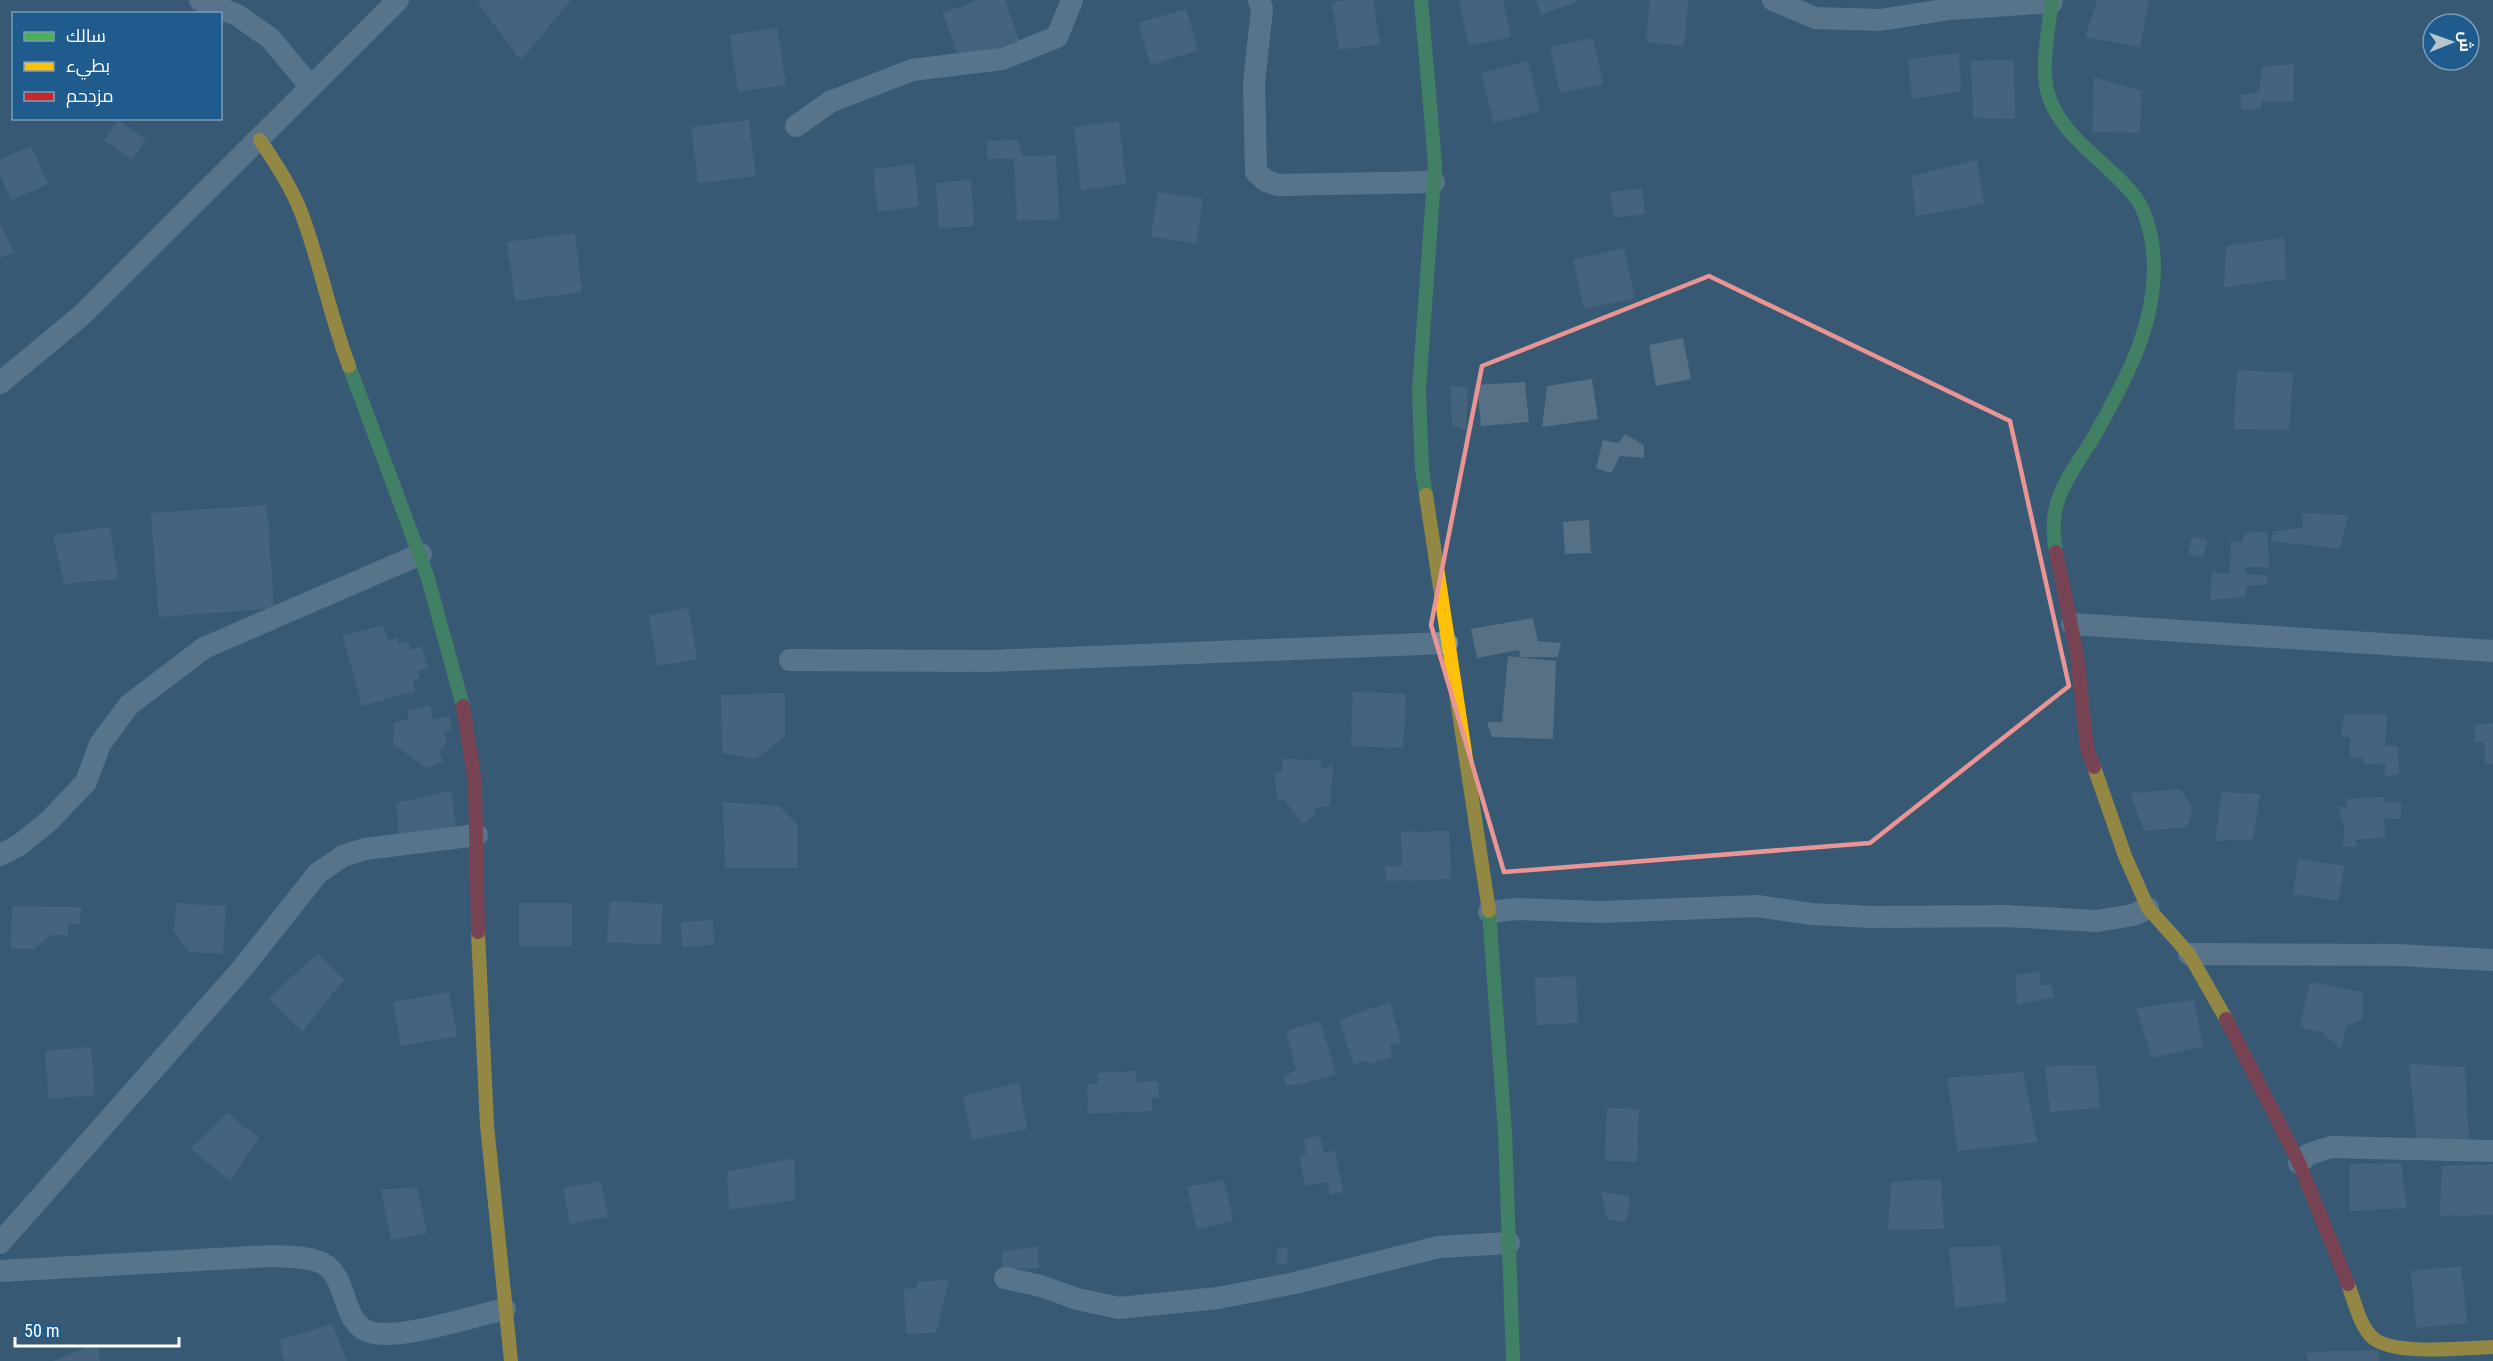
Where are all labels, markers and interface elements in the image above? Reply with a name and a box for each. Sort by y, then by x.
legend [12,12,222,120]
north arrow [2421,12,2481,72]
text: سالك [66,25,106,46]
text: ش [2456,31,2475,52]
text: بطيء [66,55,110,80]
text: مزدحم [66,85,114,108]
scale bar [15,1310,178,1348]
text: 50 m [24,1320,59,1341]

